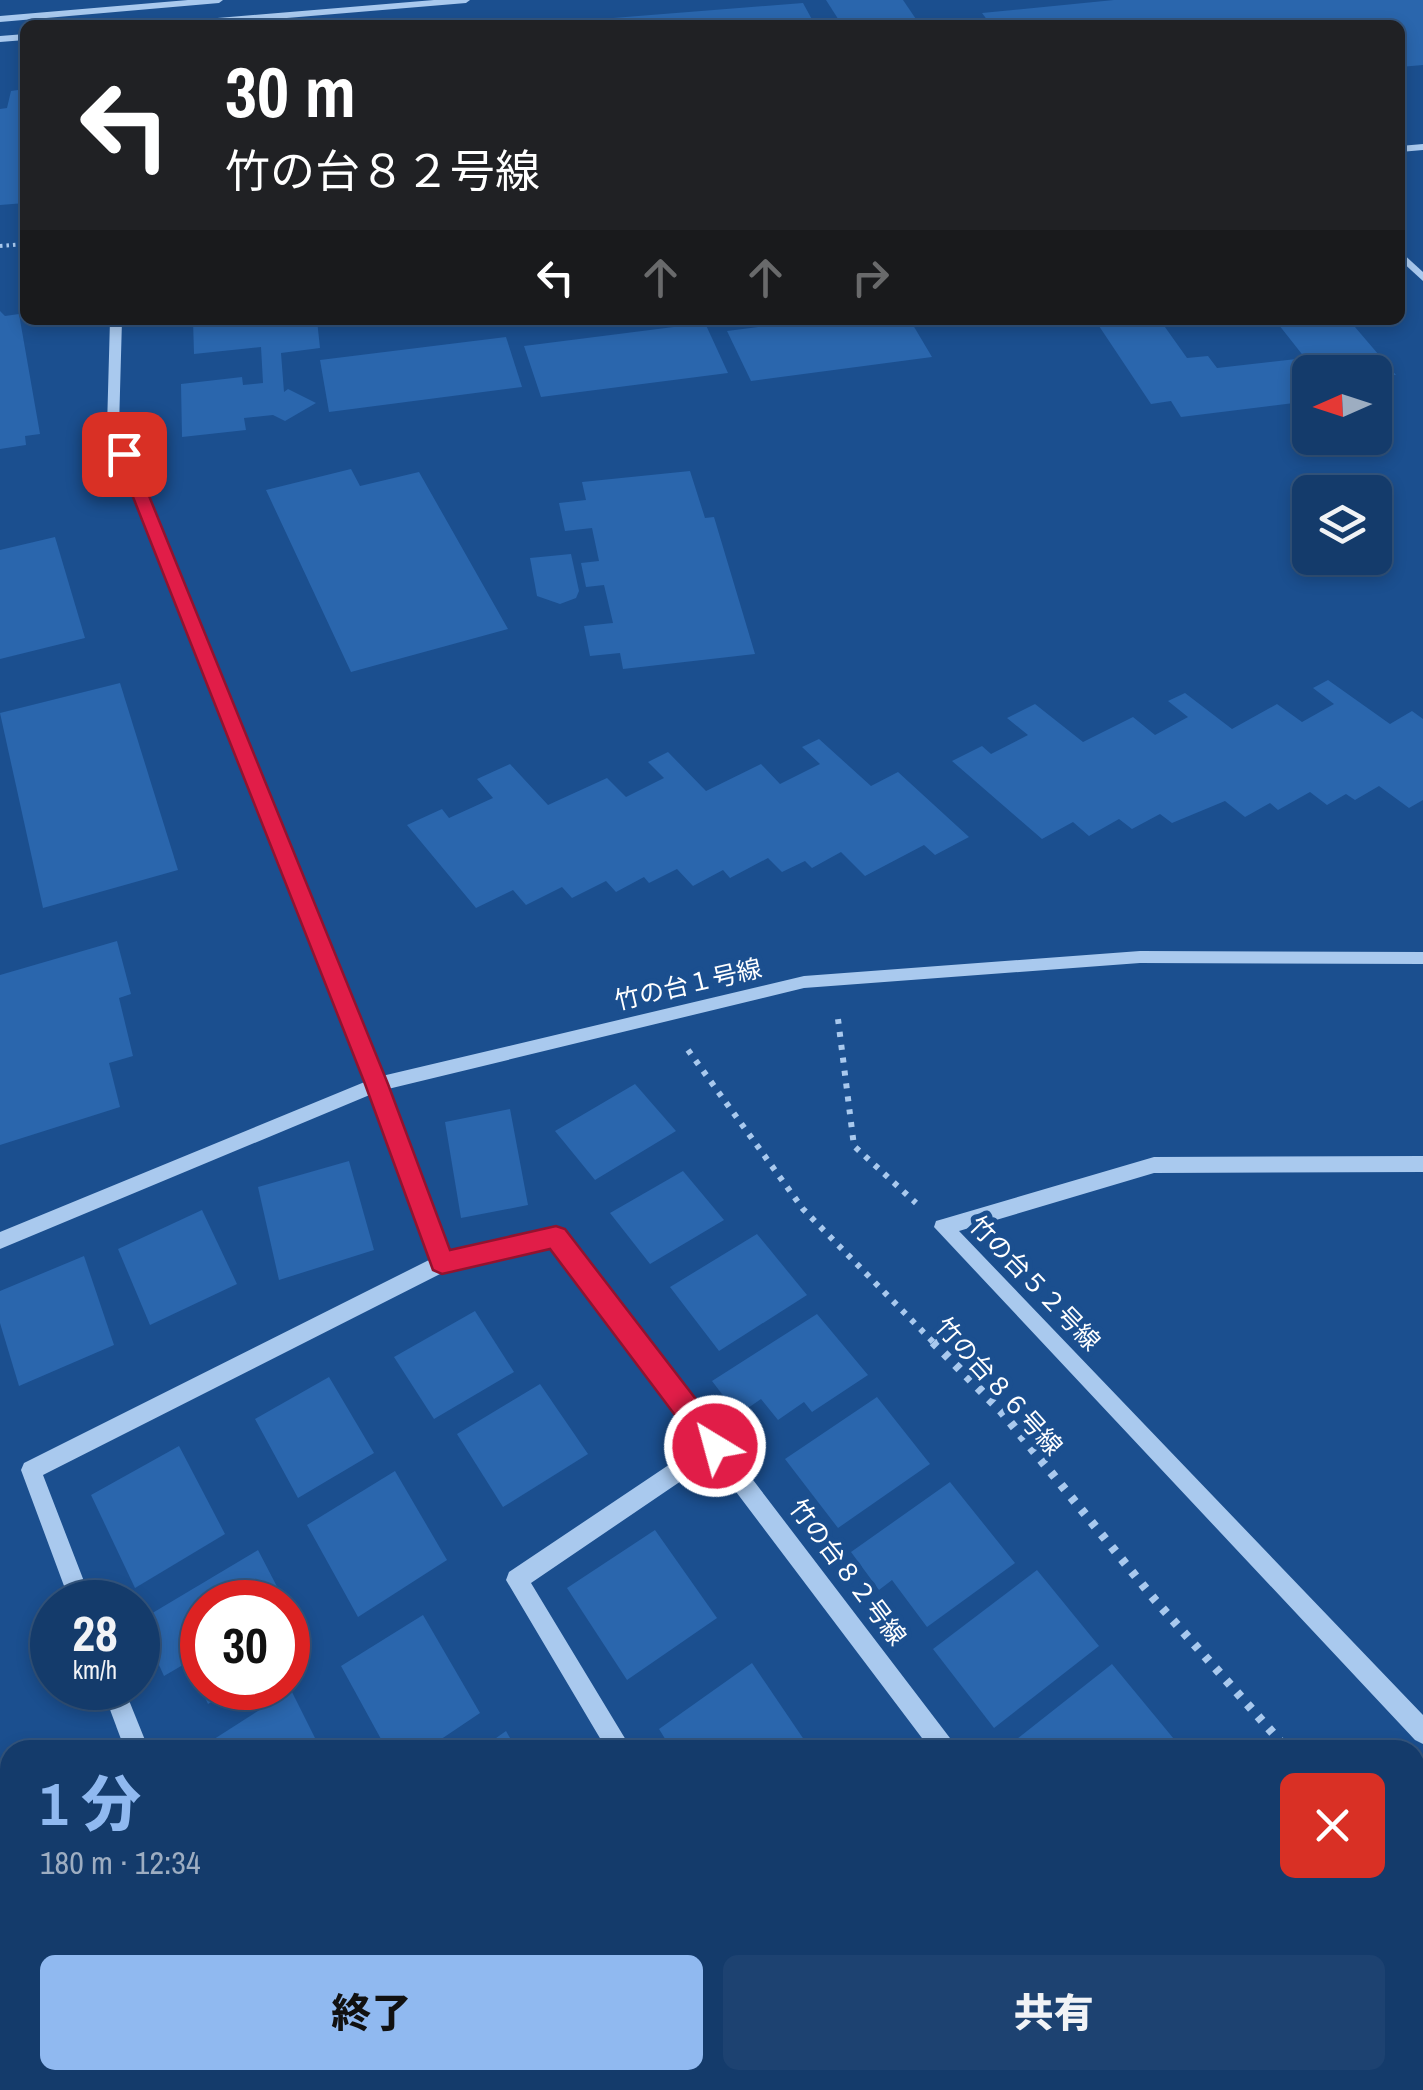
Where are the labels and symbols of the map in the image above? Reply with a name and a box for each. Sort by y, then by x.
north arrow [1292,355,1392,455]
pin [82,412,167,497]
street label: 竹の台１号線 [611,951,765,1017]
street label: 竹の台５２号線 [962,1208,1108,1358]
street label: 竹の台８６号線 [928,1310,1070,1462]
position arrow [663,1394,767,1498]
street label: 竹の台８２号線 [782,1492,914,1652]
speed limit sign: 30 [180,1580,310,1710]

